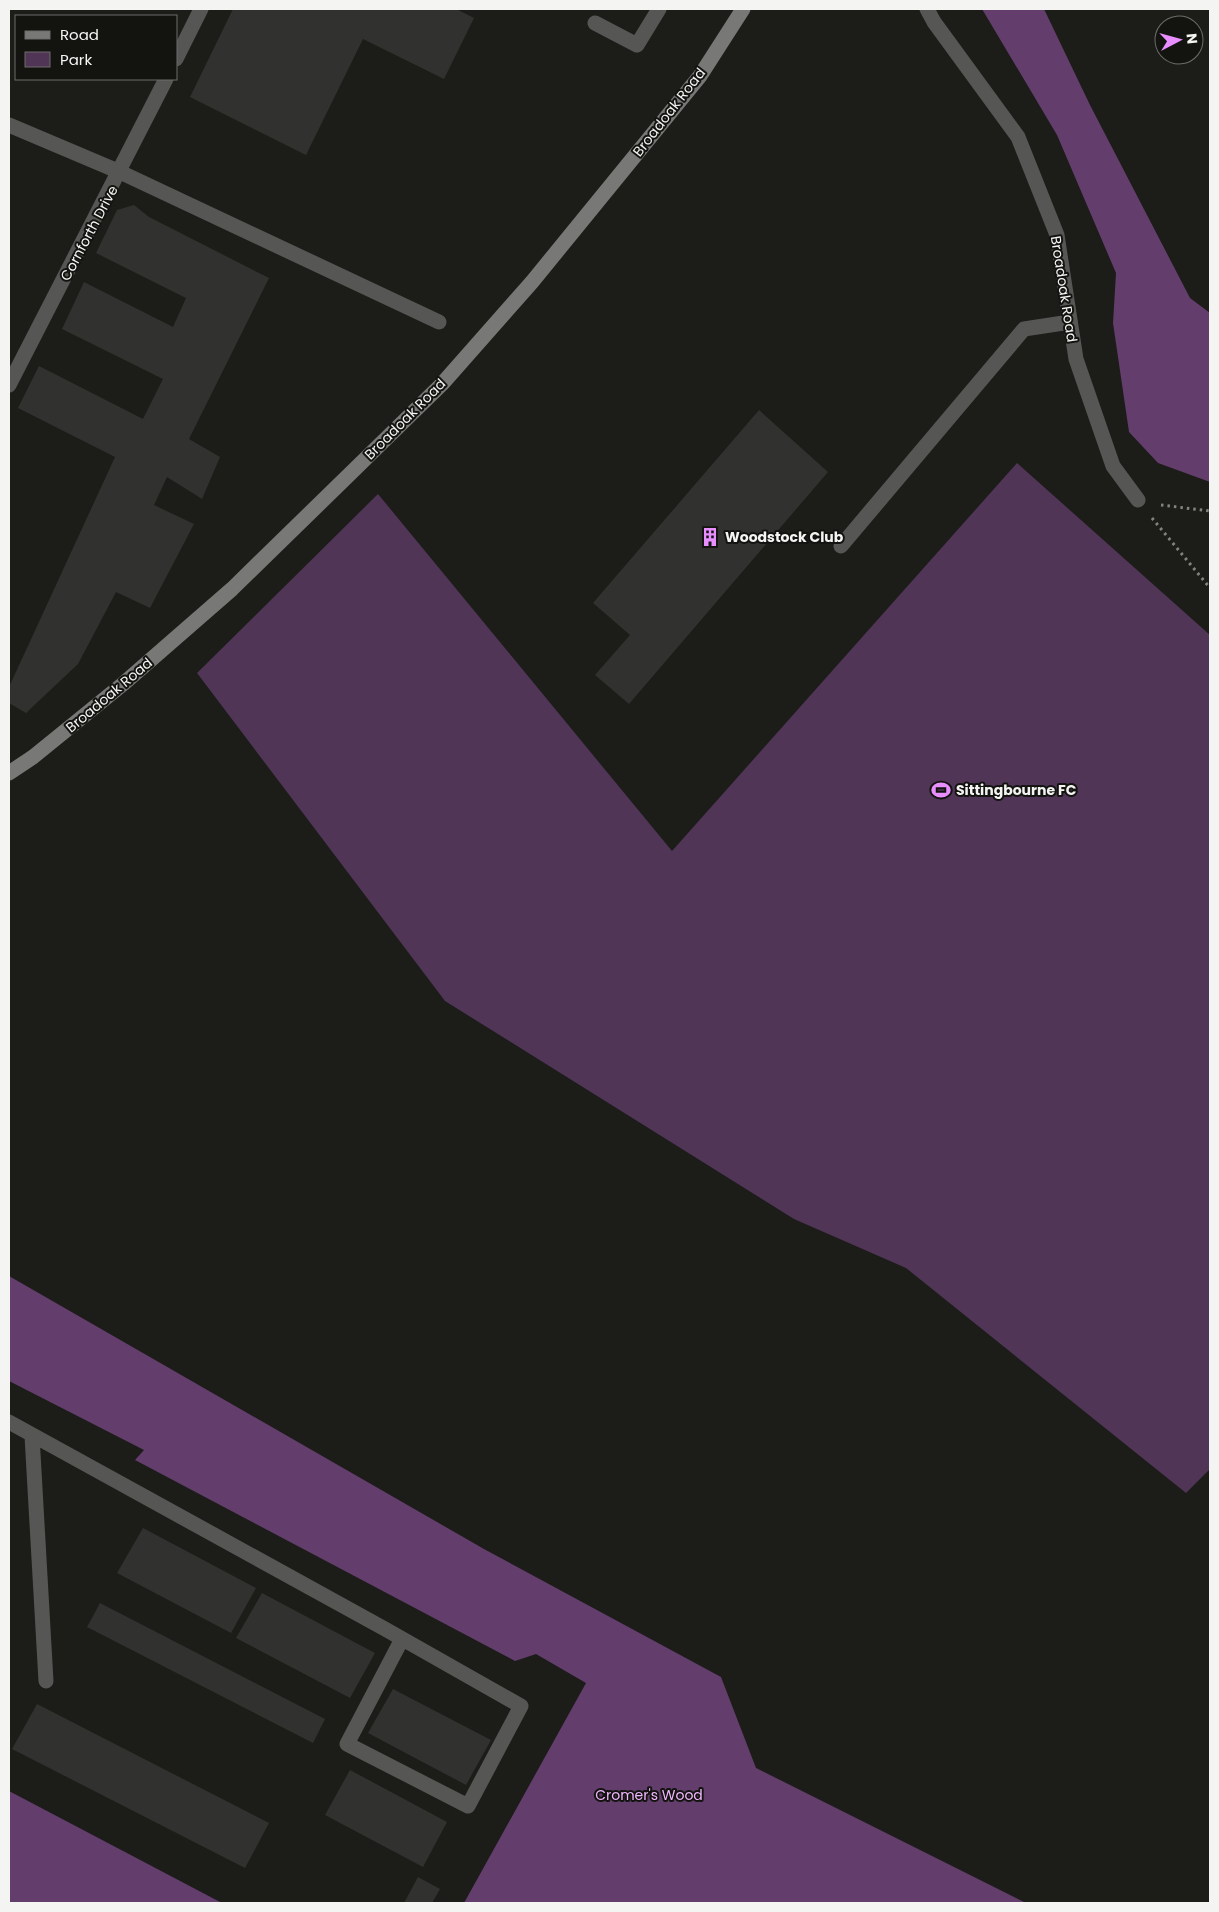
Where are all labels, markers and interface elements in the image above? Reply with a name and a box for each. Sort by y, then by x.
legend [15,15,178,80]
north arrow [1154,15,1204,65]
text: Road [60,24,99,45]
text: N [1181,32,1202,45]
text: Park [60,49,92,70]
street label: Broadoak Road [628,64,710,160]
street label: Cornforth Drive [55,181,123,284]
street label: Broadoak Road [1046,234,1082,344]
street label: Broadoak Road [360,374,450,464]
building icon: Woodstock Club [699,526,721,548]
place label: Woodstock Club [725,527,844,547]
street label: Broadoak Road [61,653,157,737]
sports icon: Sittingbourne FC [930,779,952,801]
place label: Sittingbourne FC [956,780,1077,800]
park label: Cromer's Wood [595,1785,703,1805]

